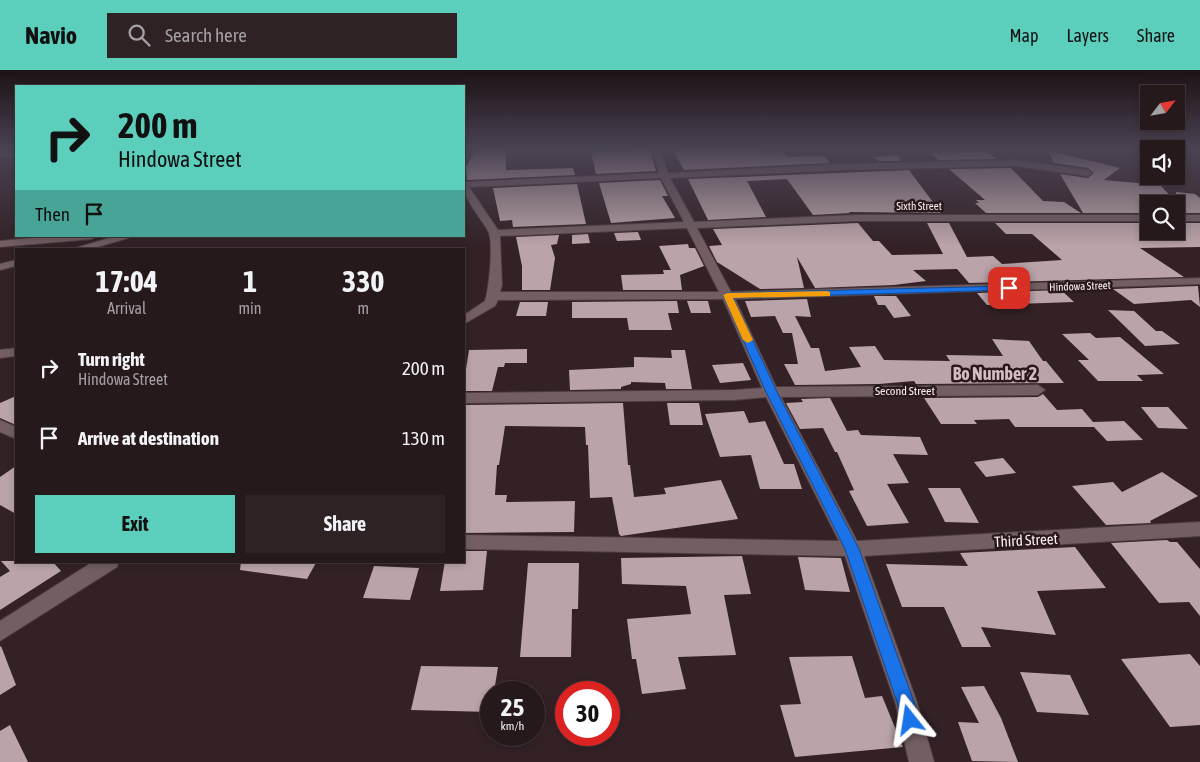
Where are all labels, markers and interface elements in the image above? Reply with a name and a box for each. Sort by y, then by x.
search box [107,13,457,58]
icon: search [125,21,153,49]
text: Navio [25,22,77,49]
text: Search here [165,24,247,46]
text: Map [1009,25,1038,46]
text: Layers [1066,25,1109,46]
text: Share [1137,25,1175,46]
north arrow [1140,85,1185,130]
map controls [1140,85,1185,240]
icon: right [35,105,100,170]
text: 200 m [118,105,197,145]
button: sound [1140,140,1185,185]
text: Hindowa Street [118,146,242,172]
button: search [1140,195,1185,240]
icon: arrive [80,200,108,228]
street label: Sixth Street [896,200,942,212]
text: Then [35,203,70,225]
text: 17:04 [96,264,158,298]
text: 1 [243,264,257,298]
text: 330 [342,264,384,298]
pin [988,267,1030,309]
icon: arrive [995,274,1023,302]
street label: Hindowa Street [1049,279,1111,293]
text: Arrival [107,299,146,317]
text: min [239,299,262,317]
text: m [357,299,369,317]
text: Turn right [78,348,145,370]
icon: right [35,354,63,382]
text: 200 m [402,357,445,379]
district label: Bo Number 2 [953,363,1037,384]
text: Hindowa Street [78,370,168,388]
street label: Second Street [875,384,936,398]
icon: arrive [35,424,63,452]
text: Arrive at destination [78,427,219,449]
text: 130 m [402,427,445,449]
button: Exit [35,495,235,553]
button: Share [245,495,445,553]
street label: Third Street [994,530,1058,550]
speed limit sign: 30 [555,681,620,746]
text: 25 [501,693,524,721]
position arrow [883,693,935,745]
text: km/h [501,719,524,733]

